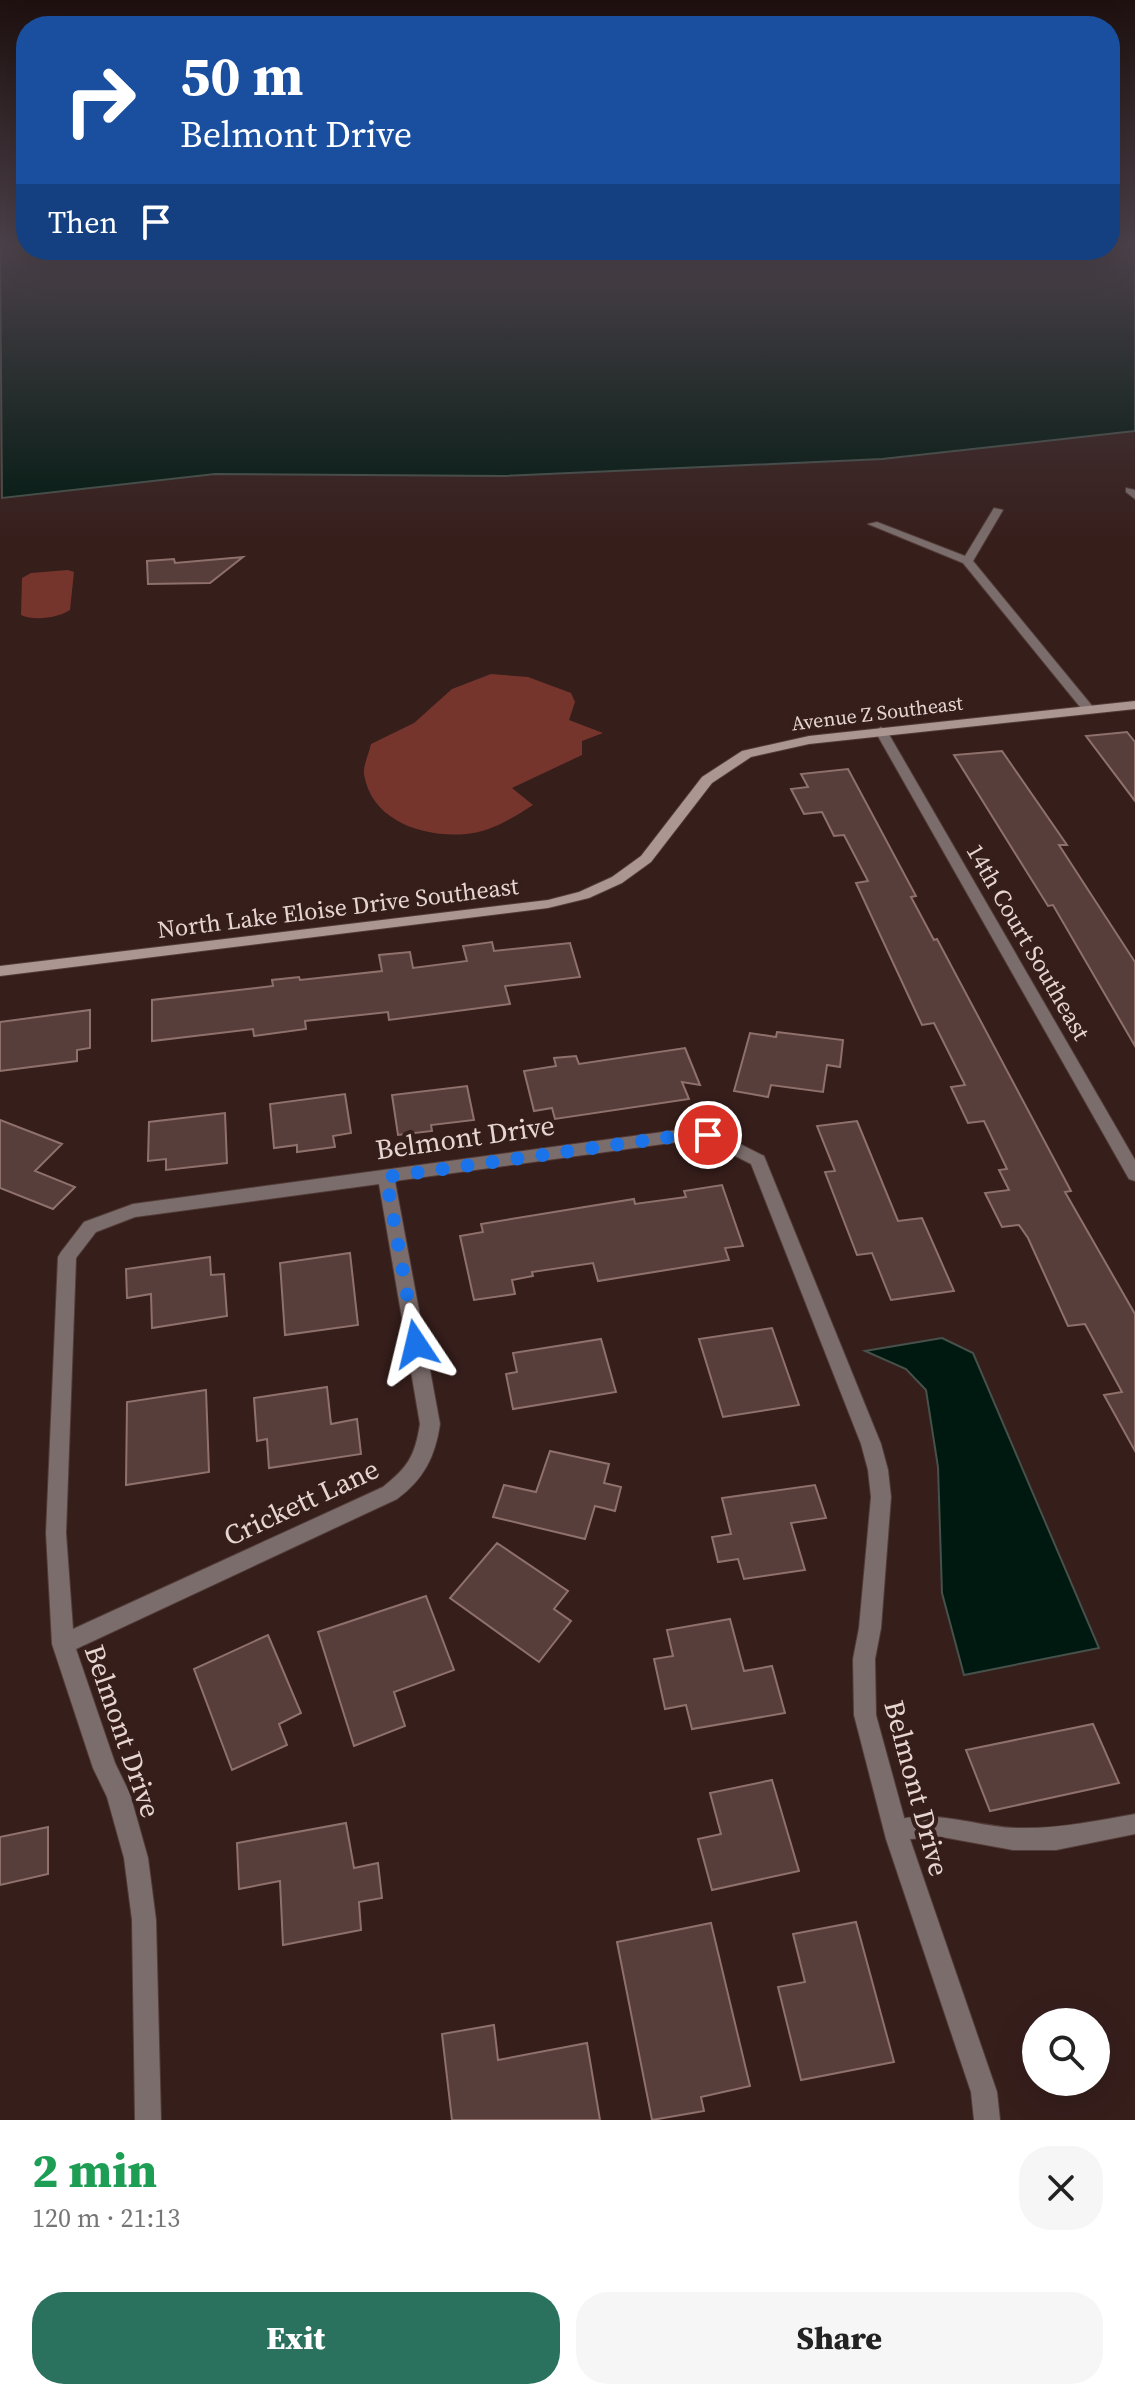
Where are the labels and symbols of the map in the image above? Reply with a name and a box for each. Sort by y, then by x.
street label: Avenue Z Southeast [790,689,965,737]
street label: 14th Court Southeast [959,837,1098,1046]
street label: North Lake Eloise Drive Southeast [156,869,521,946]
pin [674,1101,742,1169]
street label: Belmont Drive [373,1106,557,1168]
position arrow [374,1302,458,1386]
street label: Crickett Lane [217,1449,385,1555]
street label: Belmont Drive [76,1639,170,1823]
street label: Belmont Drive [875,1696,959,1880]

